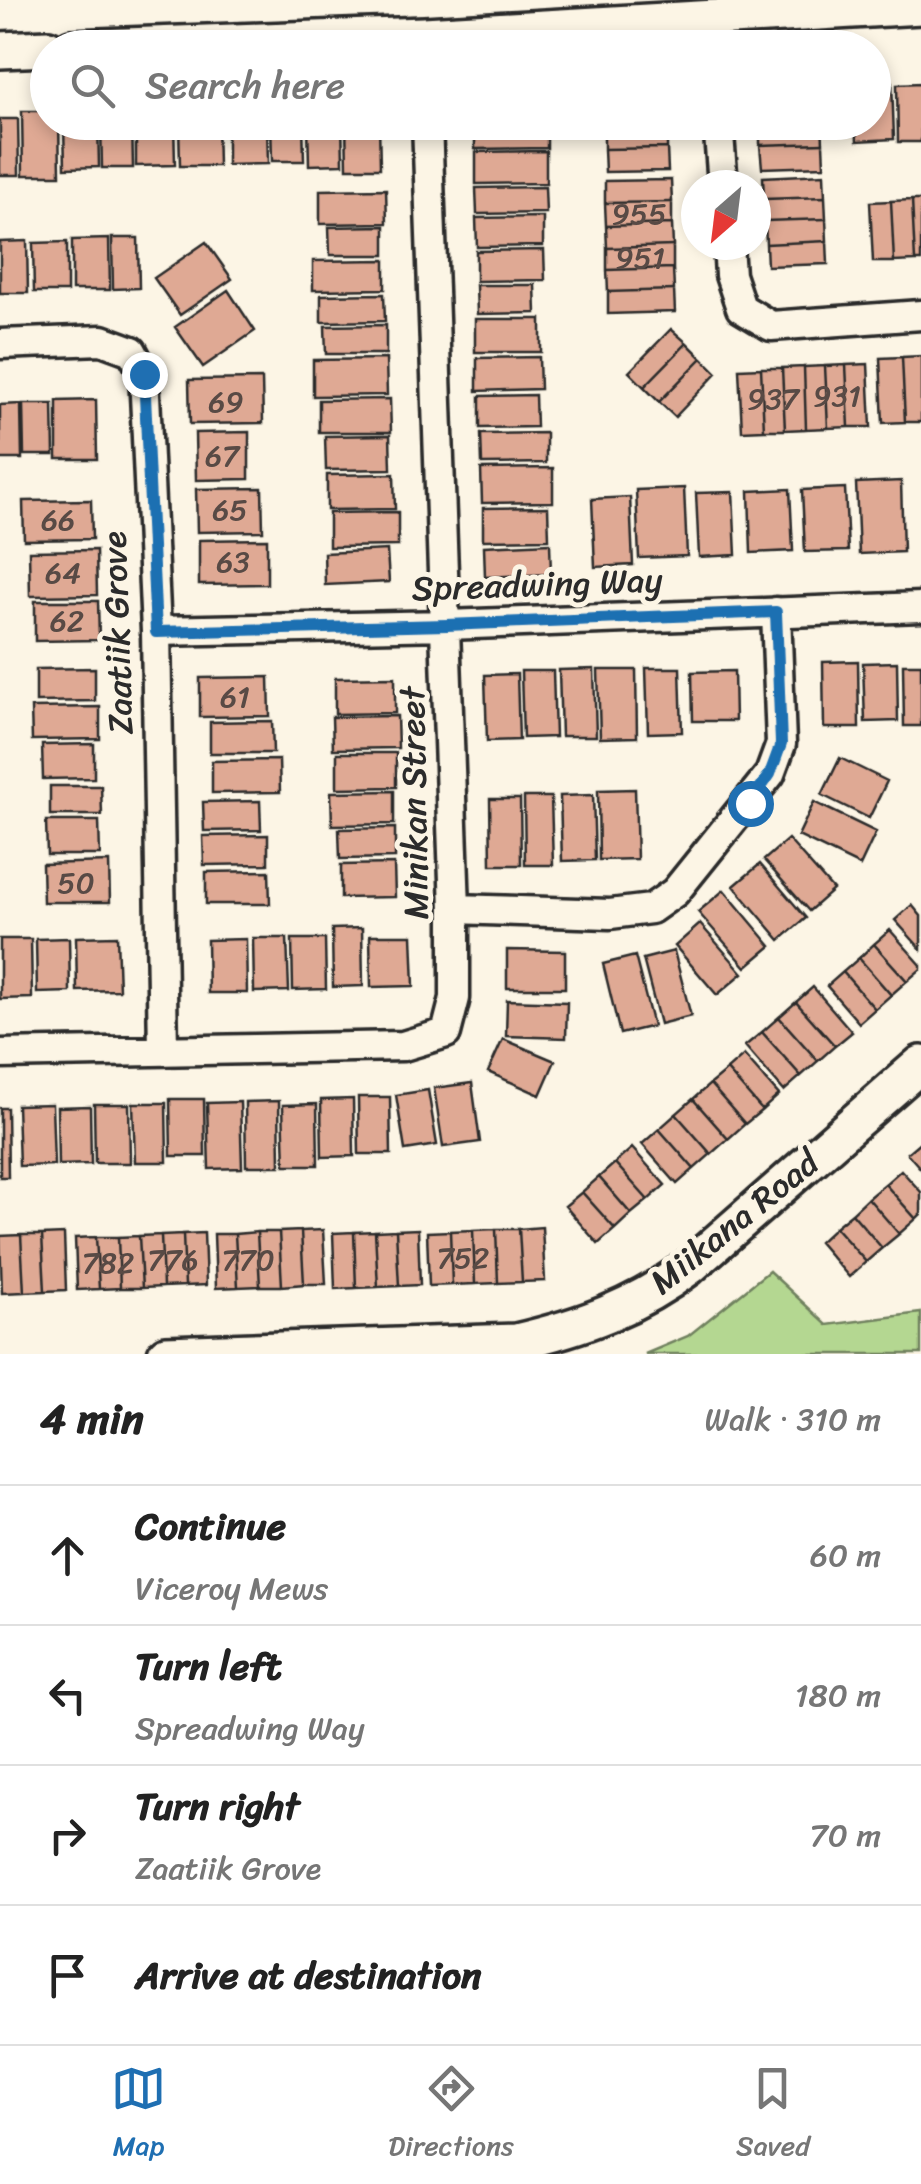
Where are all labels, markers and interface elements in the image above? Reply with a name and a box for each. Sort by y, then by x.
search box [30,30,891,140]
text: Search here [145,52,345,119]
icon: search [65,58,120,113]
north arrow [681,170,771,260]
house number: 955 [611,187,667,241]
house number: 951 [615,231,665,285]
route end [122,352,168,398]
house number: 931 [813,369,861,423]
house number: 937 [747,372,801,426]
house number: 69 [208,375,244,429]
house number: 67 [205,429,241,483]
house number: 65 [212,483,248,537]
house number: 66 [41,493,75,547]
street label: Zaatiik Grove [82,530,152,736]
house number: 63 [216,535,250,589]
house number: 64 [45,546,81,600]
street label: Spreadwing Way [410,549,664,619]
house number: 62 [50,594,84,648]
house number: 61 [220,670,250,724]
street label: Minikan Street [381,684,447,920]
route start [728,781,774,827]
house number: 50 [57,856,95,910]
street label: Miikana Road [635,1132,835,1310]
house number: 752 [437,1231,489,1285]
house number: 776 [147,1233,199,1287]
house number: 770 [221,1233,275,1287]
house number: 782 [82,1236,134,1290]
text: 4 min [40,1382,144,1456]
text: Walk · 310 m [705,1391,881,1448]
text: Continue [135,1493,286,1560]
text: 60 m [810,1527,881,1584]
icon: ahead [40,1528,95,1583]
text: Viceroy Mews [135,1560,328,1617]
text: Turn left [135,1633,281,1700]
text: 180 m [795,1667,881,1724]
icon: left [40,1668,95,1723]
text: Spreadwing Way [135,1700,365,1757]
text: Turn right [135,1773,300,1840]
text: 70 m [810,1807,881,1864]
icon: right [40,1808,95,1863]
text: Zaatiik Grove [135,1840,321,1897]
text: Arrive at destination [135,1942,482,2009]
icon: arrive [40,1948,95,2003]
tab: Map [111,2061,166,2170]
tab: Directions [388,2061,514,2170]
tab: Saved [736,2061,810,2170]

